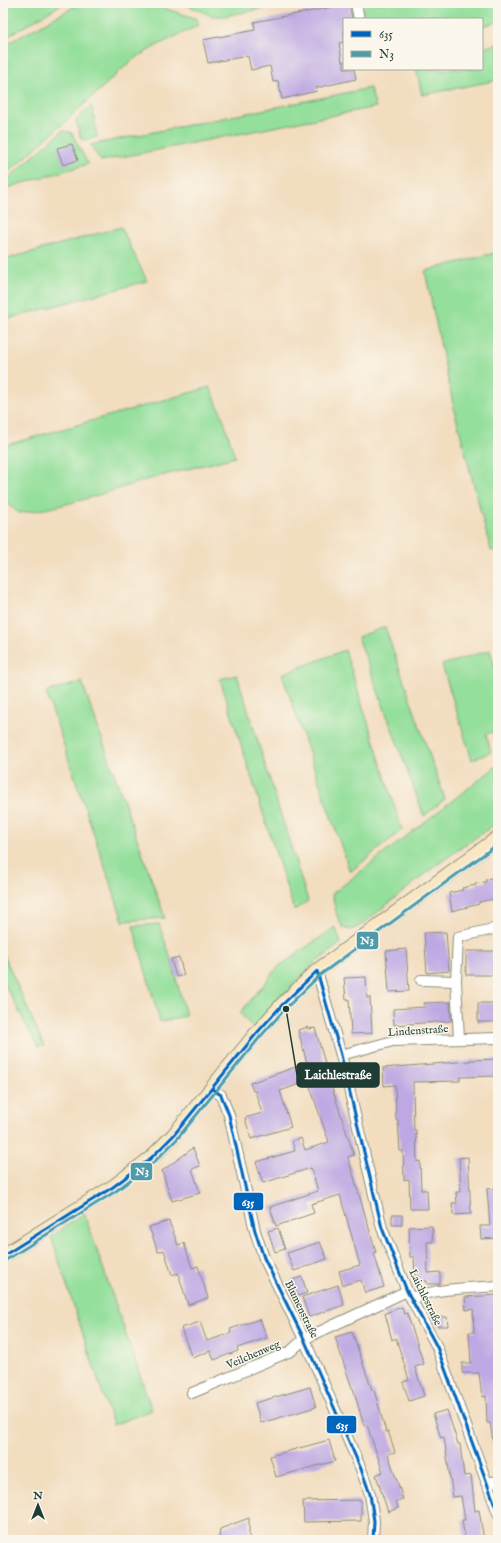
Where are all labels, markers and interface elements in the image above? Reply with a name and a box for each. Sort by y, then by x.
legend [343,18,483,70]
text: 635 [379,27,394,42]
text: N3 [379,47,394,62]
line badge: N3 [356,931,379,950]
text: N3 [359,934,374,948]
street label: Lindenstraße [387,1022,449,1040]
callout: Laichlestraße [297,1063,379,1087]
text: Laichlestraße [304,1068,372,1083]
line badge: N3 [130,1162,153,1181]
text: N3 [134,1165,149,1179]
line badge: 635 [233,1192,264,1211]
text: 635 [242,1196,254,1210]
street label: Laichlestraße [405,1267,445,1328]
street label: Blumenstraße [281,1278,321,1341]
street label: Veilchenweg [223,1337,283,1373]
line badge: 635 [326,1415,357,1434]
text: 635 [336,1419,348,1433]
north arrow [18,1485,58,1525]
text: N [32,1489,43,1503]

